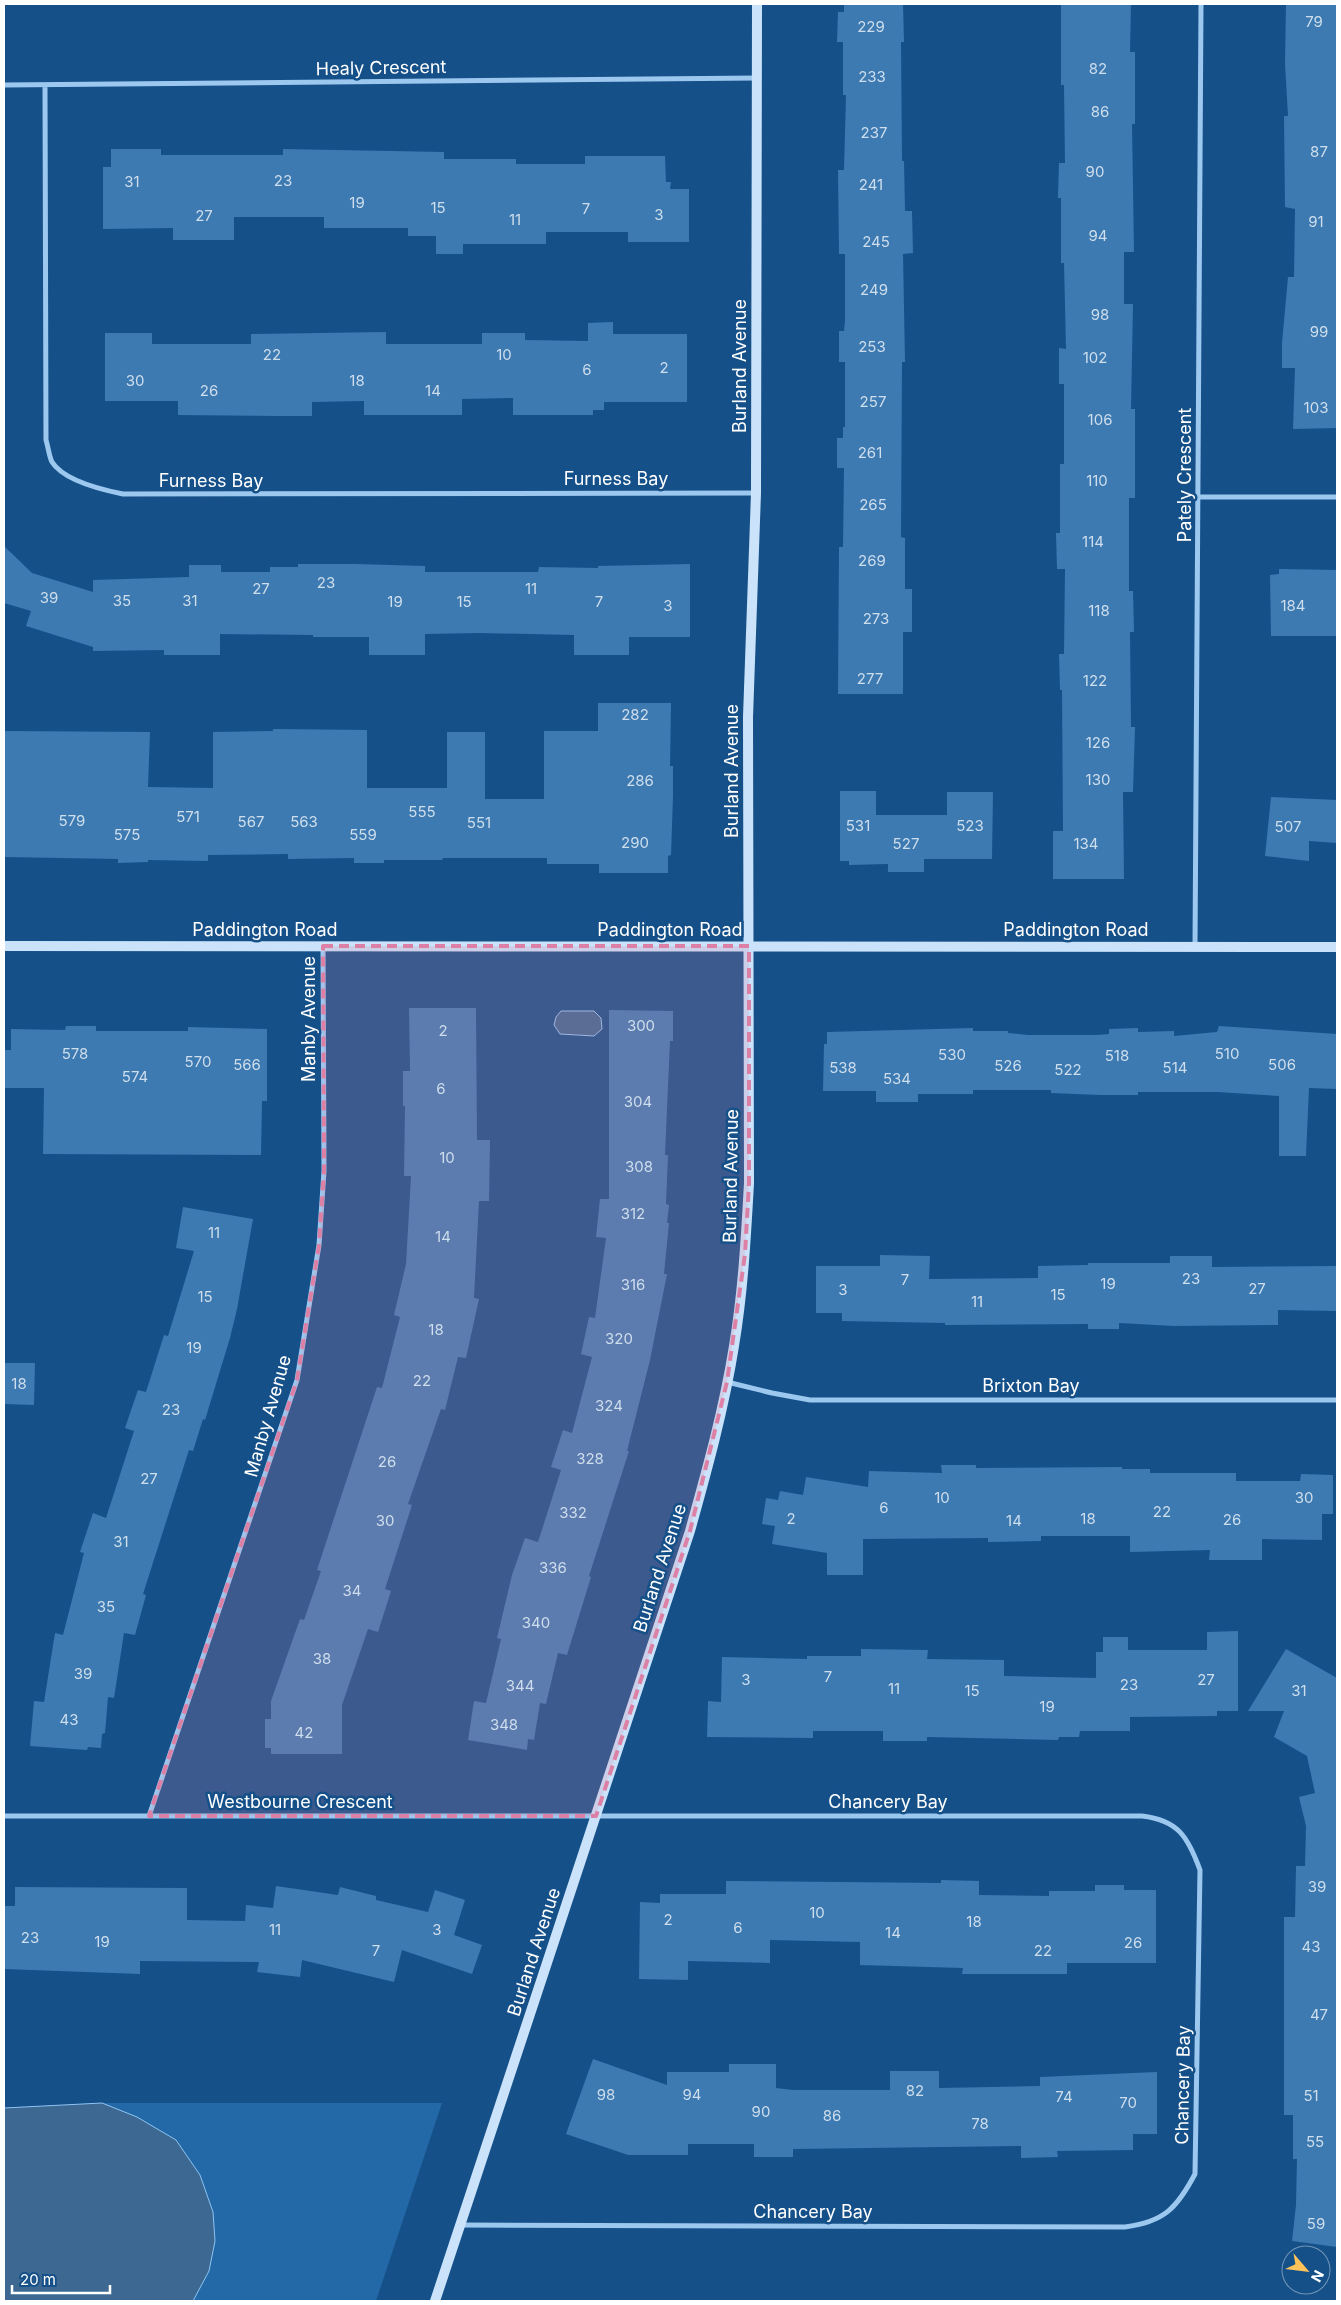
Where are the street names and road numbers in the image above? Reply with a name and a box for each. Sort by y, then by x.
street label: Healy Crescent [315,56,447,79]
street label: Burland Avenue [729,299,750,433]
street label: Pately Crescent [1174,408,1195,542]
street label: Furness Bay [564,468,668,489]
street label: Furness Bay [159,470,263,491]
street label: Burland Avenue [721,704,742,838]
street label: Paddington Road [192,919,338,940]
street label: Paddington Road [597,919,743,940]
street label: Paddington Road [1003,919,1149,940]
street label: Manby Avenue [298,956,319,1082]
street label: Burland Avenue [719,1109,742,1243]
street label: Manby Avenue [240,1352,295,1479]
street label: Brixton Bay [982,1375,1080,1396]
street label: Burland Avenue [629,1501,690,1635]
street label: Westbourne Crescent [207,1791,393,1812]
street label: Chancery Bay [828,1791,948,1812]
street label: Burland Avenue [503,1885,564,2019]
street label: Chancery Bay [1171,2025,1194,2145]
street label: Chancery Bay [753,2201,873,2222]

